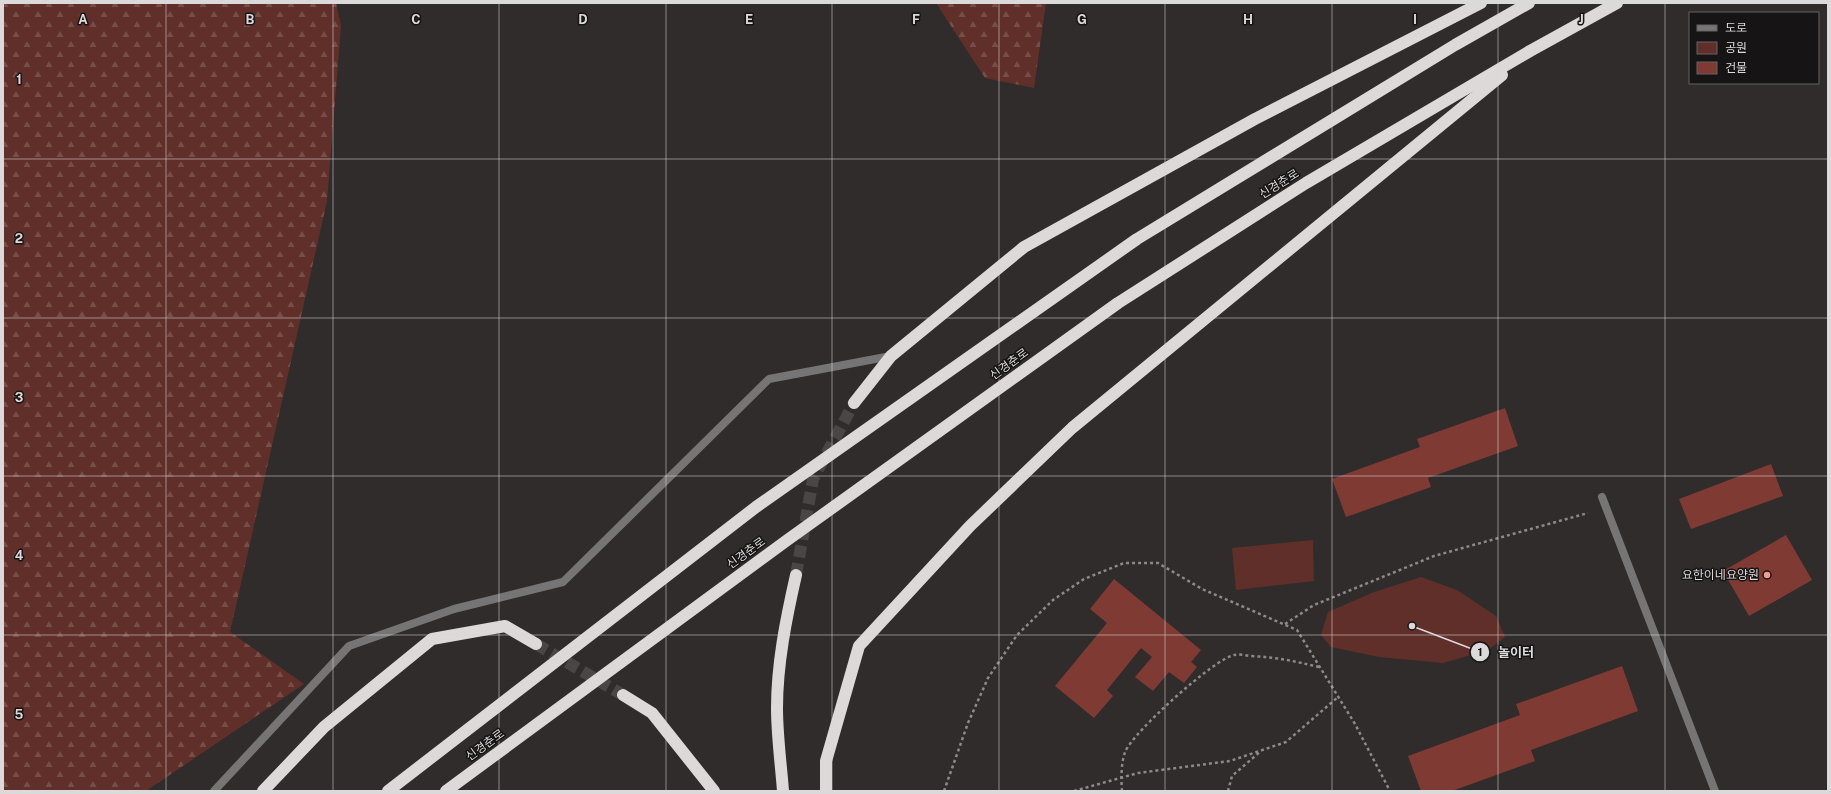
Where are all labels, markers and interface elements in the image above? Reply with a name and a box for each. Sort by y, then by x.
text: A [78,12,88,27]
text: B [246,12,255,27]
text: C [411,12,421,27]
text: D [578,12,588,27]
text: E [745,12,753,27]
text: F [912,12,920,27]
text: G [1077,12,1087,27]
text: H [1243,12,1253,27]
text: I [1413,12,1417,27]
text: J [1578,12,1584,27]
legend [1689,12,1819,84]
text: 도로 [1725,21,1747,35]
text: 공원 [1725,41,1747,55]
text: 건물 [1725,61,1747,75]
text: 1 [16,72,22,87]
street label: 신경춘로 [1257,166,1301,202]
text: 2 [15,231,23,246]
street label: 신경춘로 [987,345,1031,383]
text: 3 [15,390,24,405]
street label: 신경춘로 [724,534,768,572]
text: 4 [15,548,24,563]
place label: 요한이네요양원 [1682,568,1759,582]
marker: 요한이네요양원 [1762,570,1772,580]
callout: 놀이터 [1470,640,1542,665]
text: 1 [1477,645,1483,659]
text: 놀이터 [1498,645,1534,660]
text: 5 [15,707,24,722]
street label: 신경춘로 [463,726,507,764]

